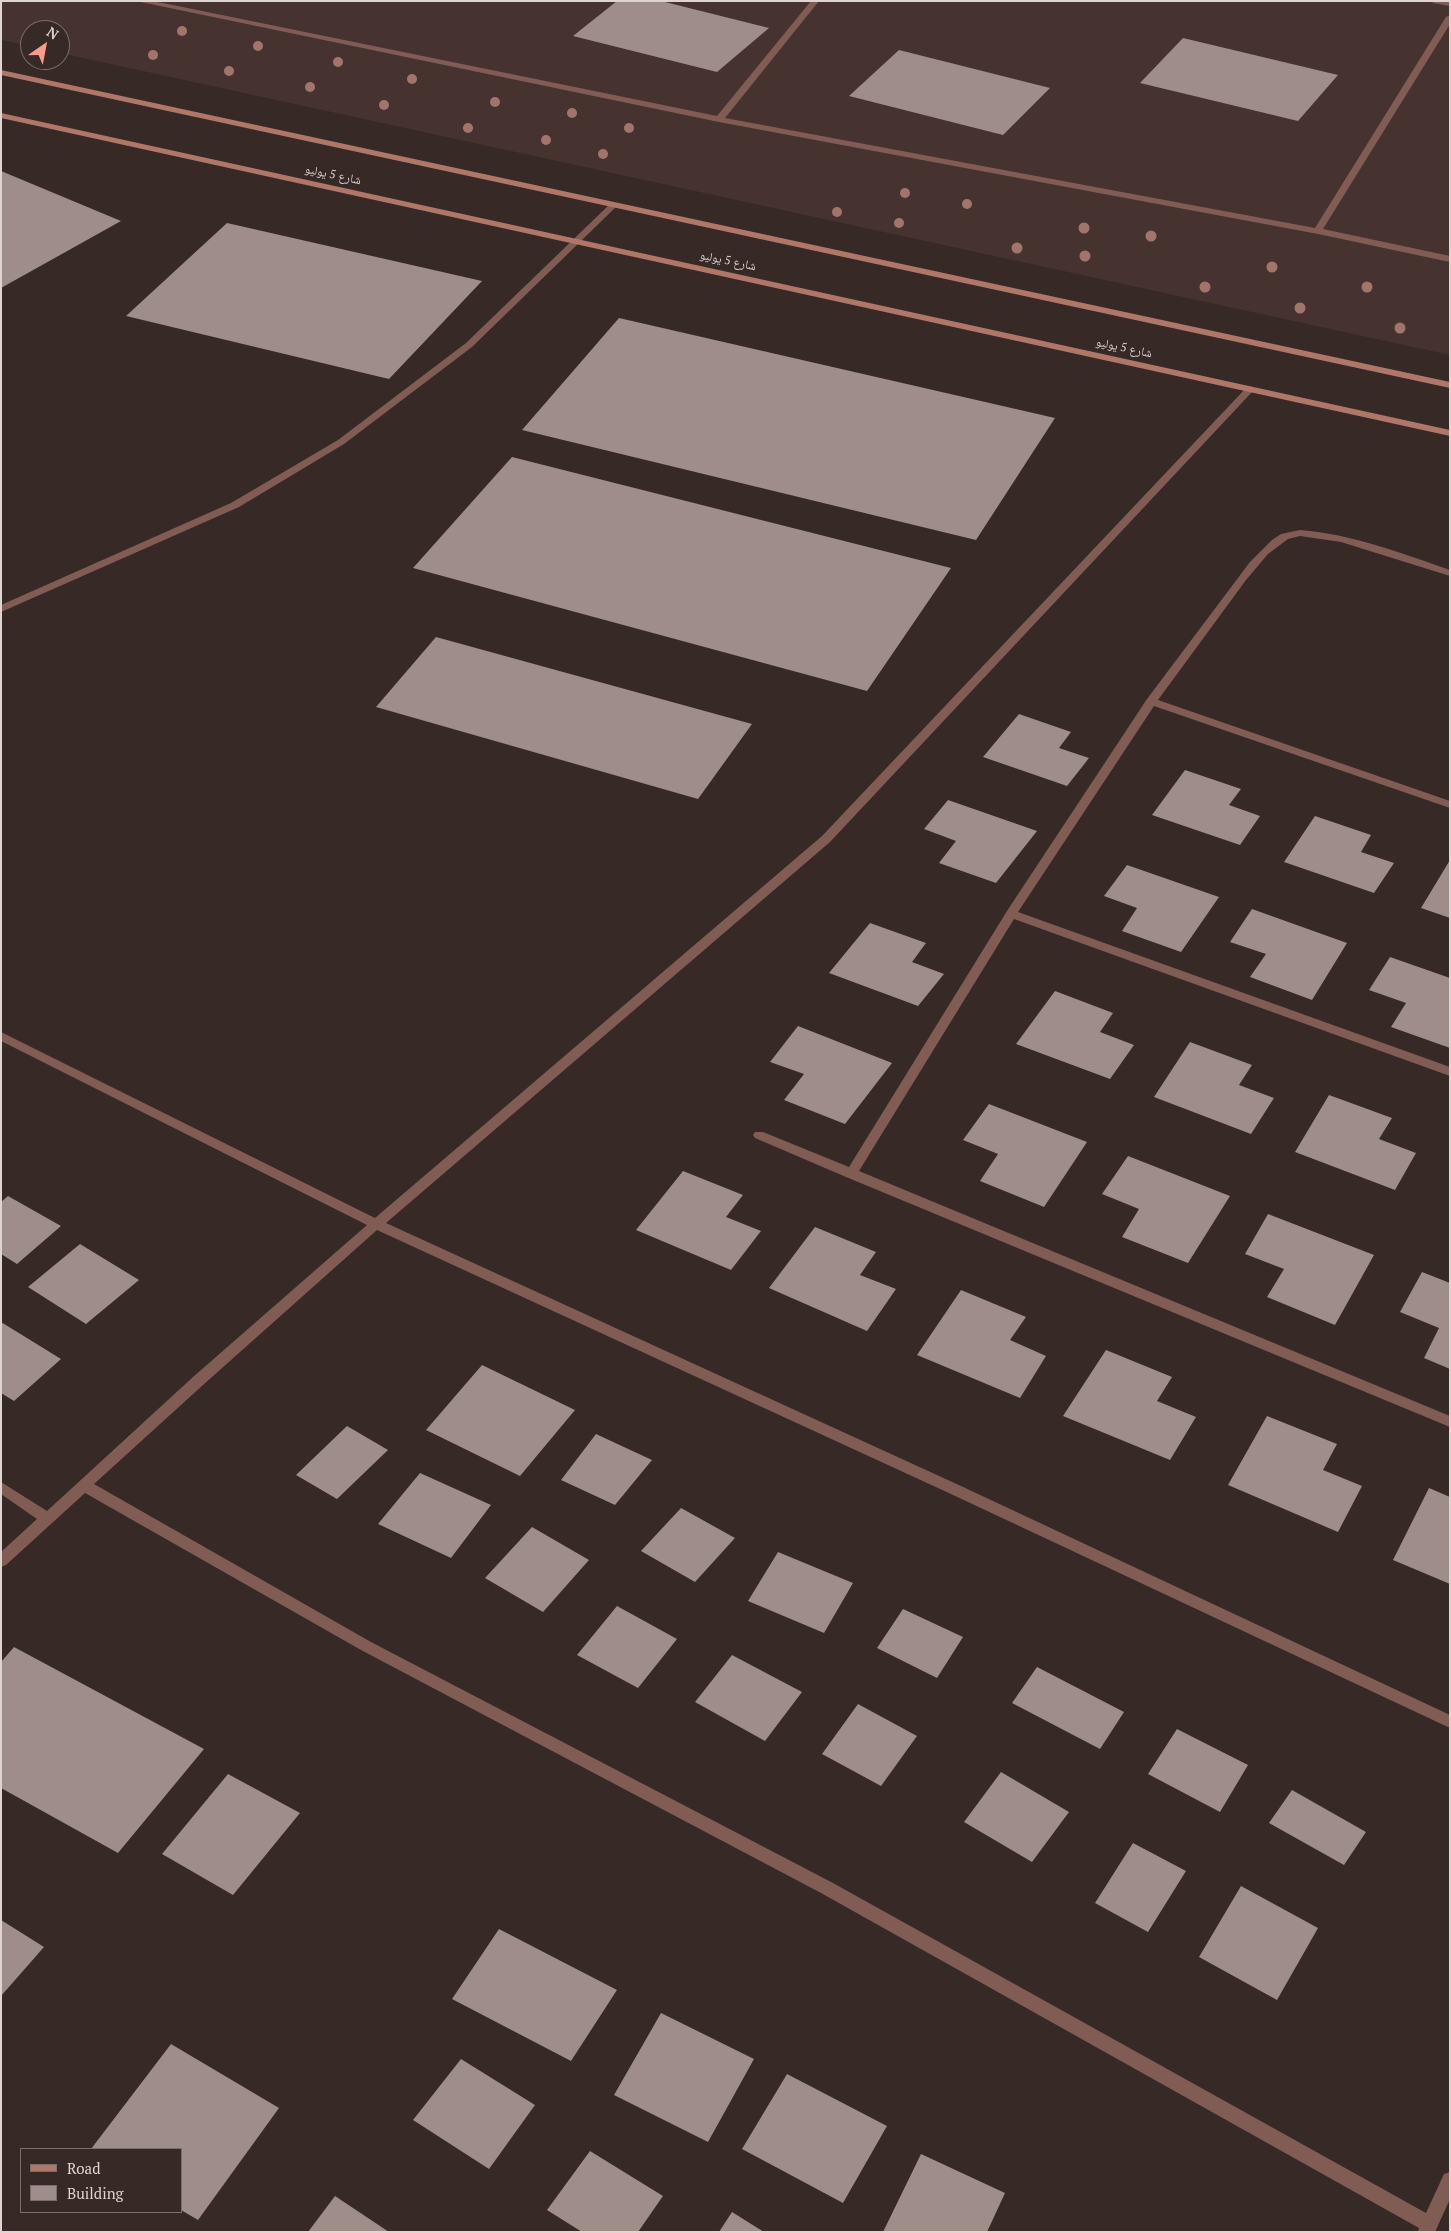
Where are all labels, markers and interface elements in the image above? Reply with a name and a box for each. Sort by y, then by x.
north arrow [20,20,70,70]
text: N [43,22,63,44]
street label: شارع 5 يوليو [304,162,362,188]
street label: شارع 5 يوليو [699,248,757,274]
street label: شارع 5 يوليو [1095,335,1153,361]
legend [20,2148,182,2213]
text: Road [67,2158,100,2178]
text: Building [67,2183,124,2203]

